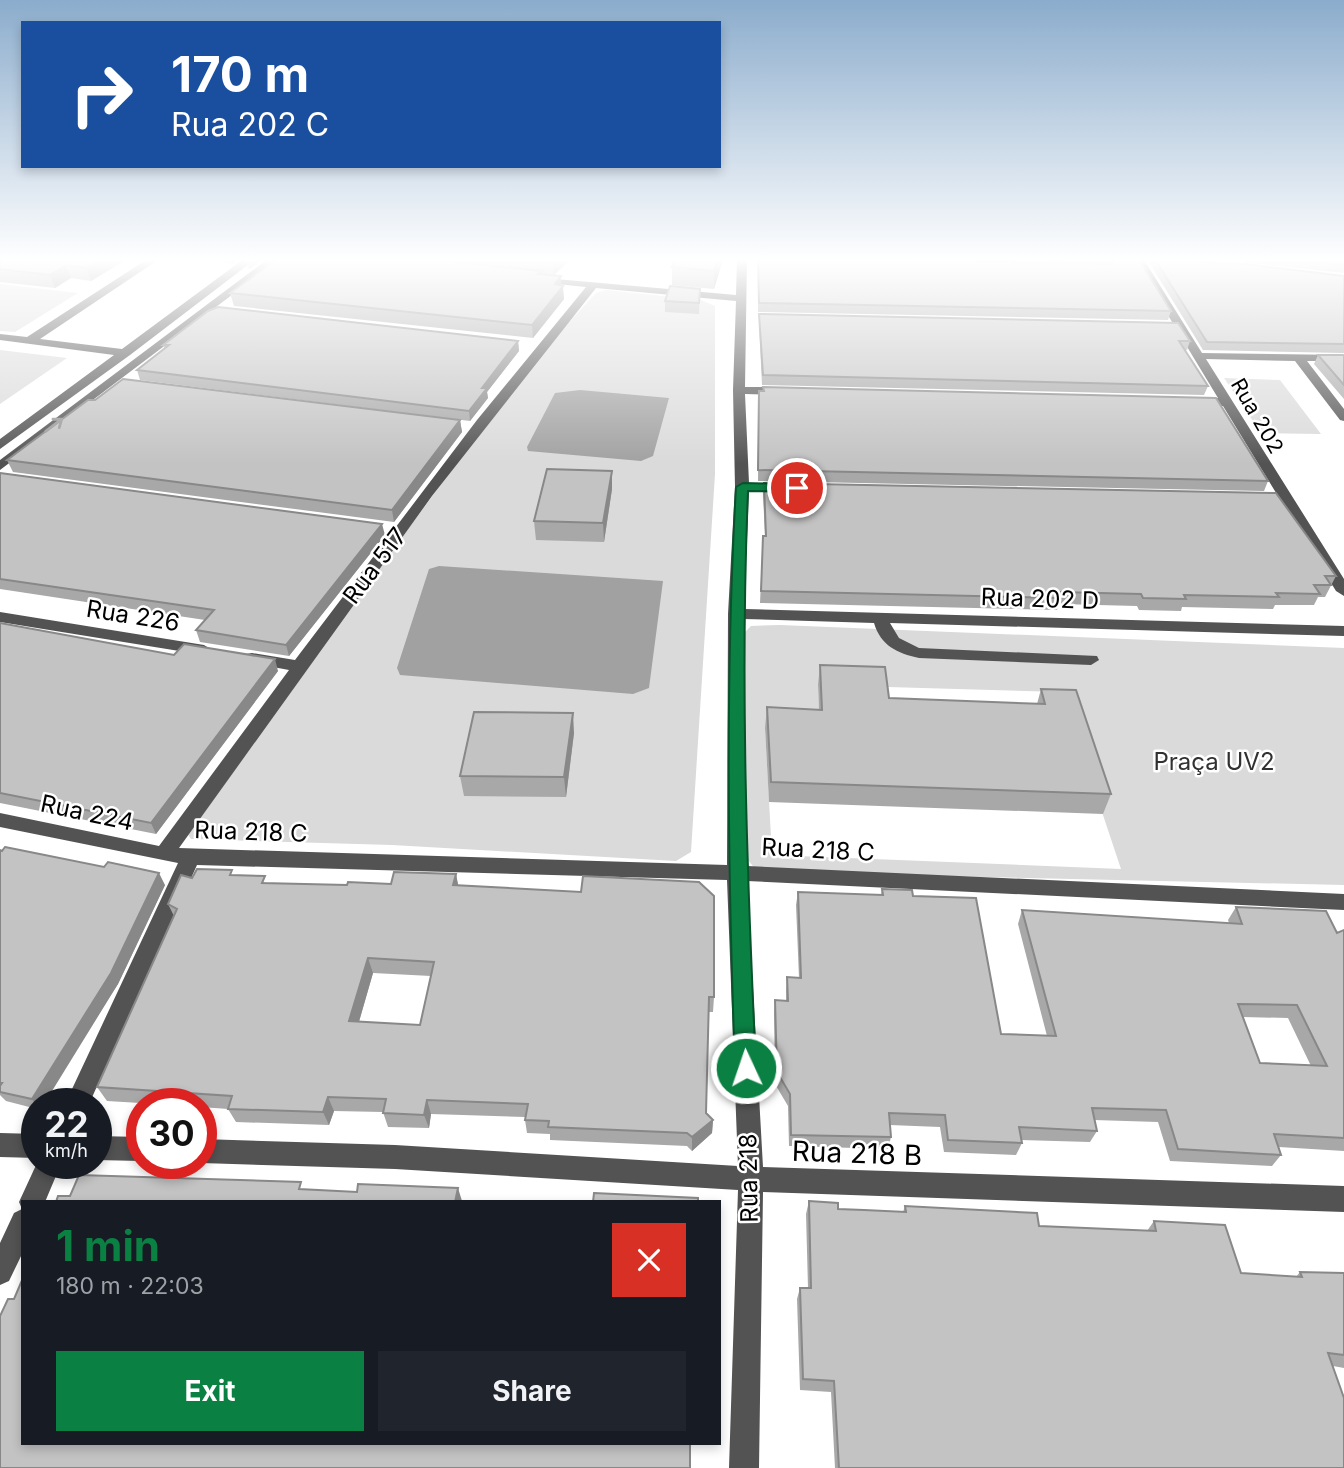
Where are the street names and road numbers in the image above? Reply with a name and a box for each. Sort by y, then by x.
street label: Rua 202 [1226,374,1289,458]
street label: Rua 517 [337,522,413,609]
street label: Rua 202 D [980,582,1100,615]
street label: Rua 226 [84,594,182,637]
street label: Rua 224 [38,789,136,836]
street label: Rua 218 C [194,815,308,848]
street label: Rua 218 C [761,832,875,867]
street label: Rua 218 [733,1133,764,1223]
street label: Rua 218 B [791,1134,923,1172]

